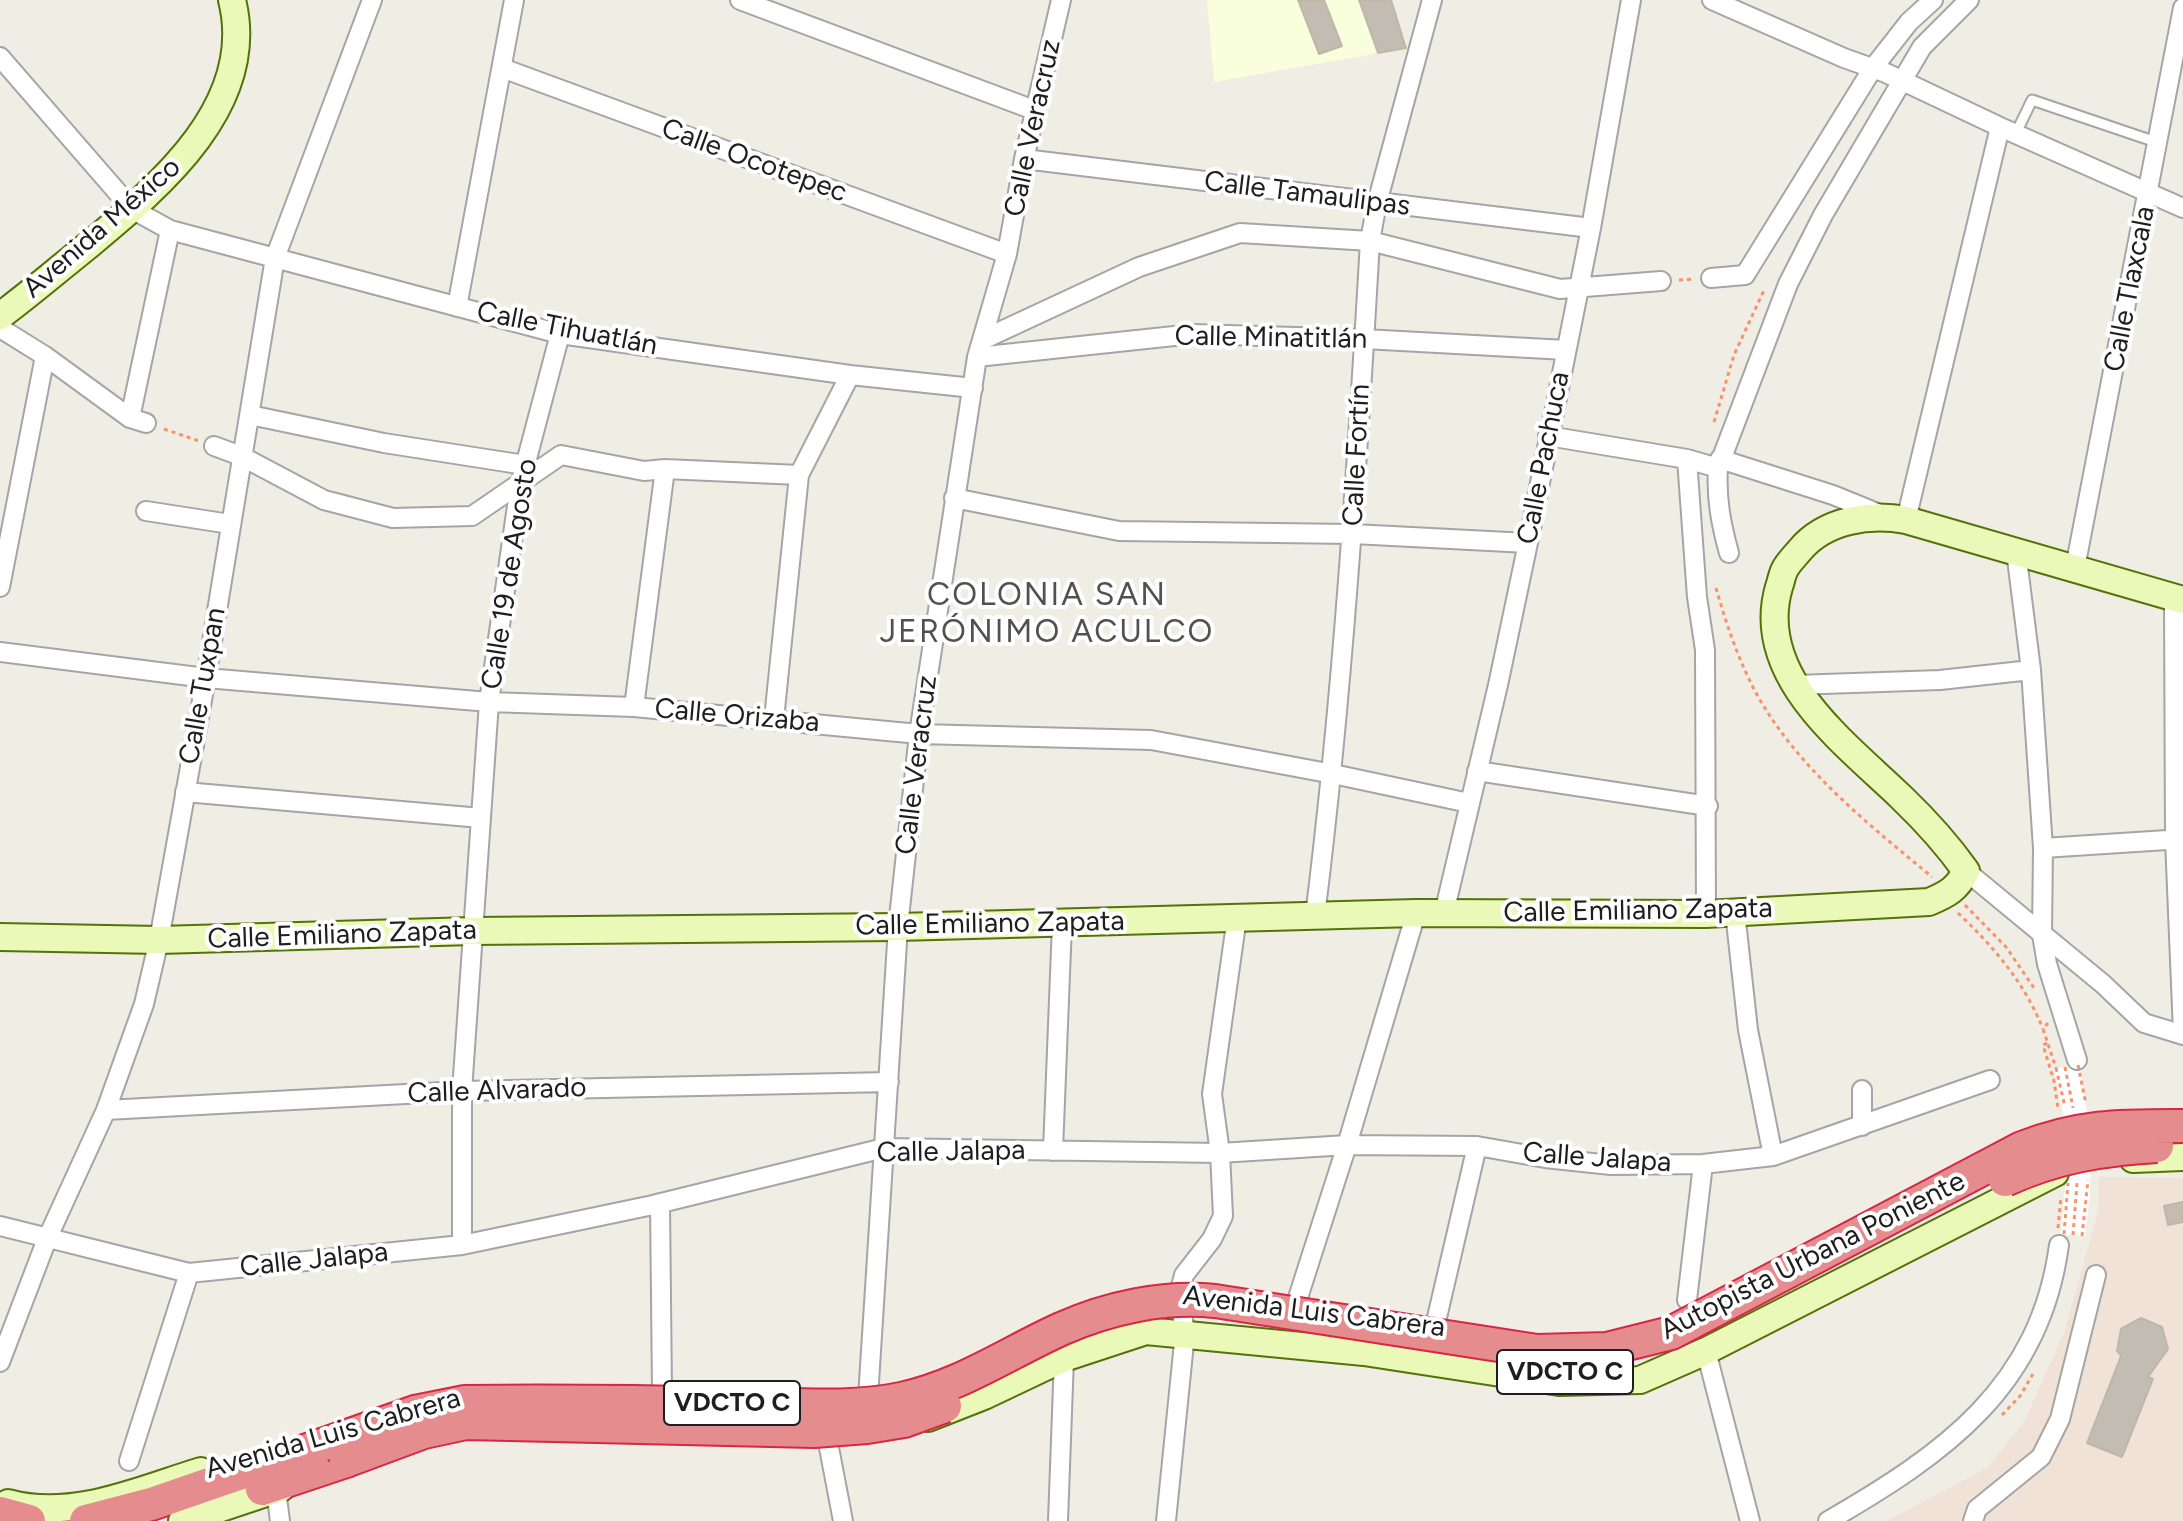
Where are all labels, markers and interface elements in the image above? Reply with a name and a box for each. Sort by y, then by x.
street label: Calle Veracruz [998,36,1068,220]
street label: Calle Ocotepec [657,112,851,210]
street label: Avenida México [16,150,188,306]
street label: Calle Tamaulipas [1202,165,1412,223]
street label: Calle Tlaxcala [2097,203,2163,375]
street label: Calle Tihuatlán [474,295,660,363]
street label: Calle Minatitlán [1174,320,1368,356]
street label: Calle Pachuca [1511,369,1577,547]
street label: Calle Fortín [1336,383,1378,527]
street label: Calle 19 de Agosto [475,456,545,692]
district label: COLONIA SAN JERÓNIMO ACULCO [880,577,1214,652]
street label: Calle Tuxpan [173,605,233,767]
street label: Calle Veracruz [889,673,945,857]
street label: Calle Orizaba [653,692,821,740]
street label: Calle Emiliano Zapata [1503,892,1773,930]
street label: Calle Emiliano Zapata [855,905,1125,943]
street label: Calle Emiliano Zapata [207,914,477,956]
street label: Calle Alvarado [407,1071,587,1111]
street label: Calle Jalapa [876,1134,1026,1170]
street label: Calle Jalapa [1522,1136,1672,1180]
street label: Autopista Urbana Poniente [1655,1165,1971,1347]
street label: Calle Jalapa [238,1236,390,1284]
street label: Avenida Luis Cabrera [1181,1279,1447,1345]
road number: VDCTO C [1497,1350,1633,1394]
street label: Avenida Luis Cabrera [202,1381,464,1487]
road number: VDCTO C [664,1381,800,1425]

